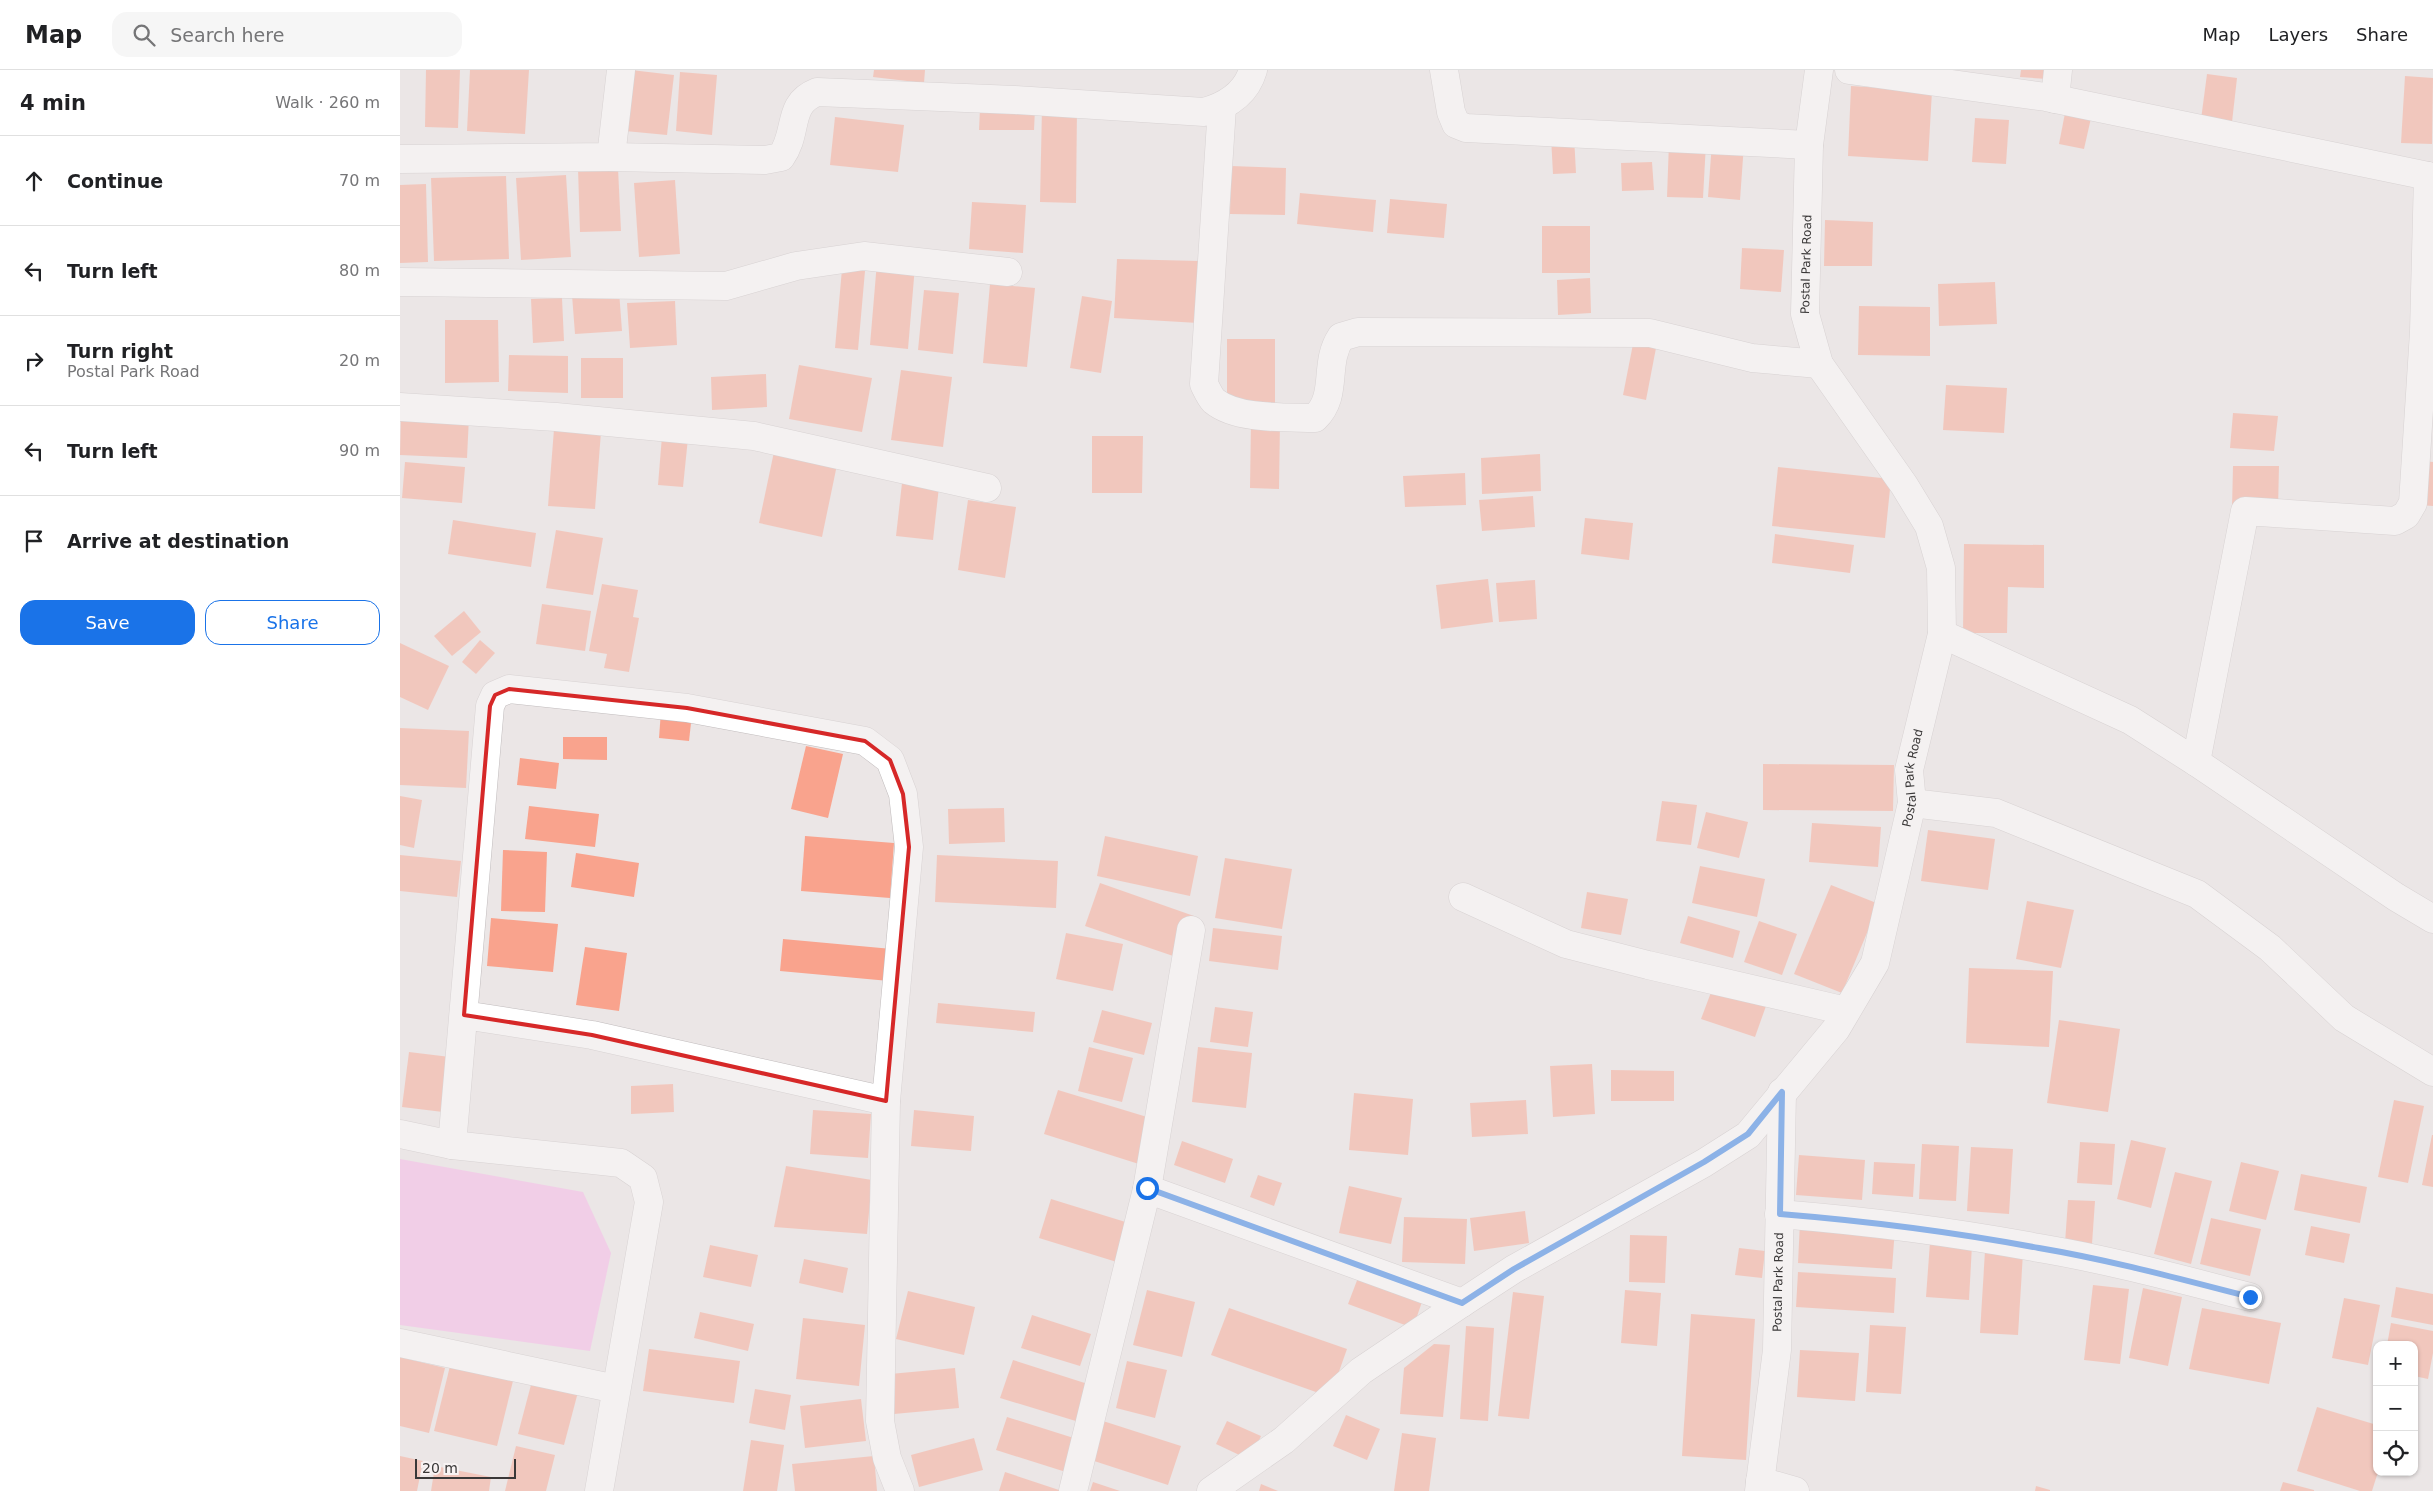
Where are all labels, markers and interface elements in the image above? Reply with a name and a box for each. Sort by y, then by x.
search box [112,12,462,57]
text: Map [25,21,82,49]
icon: search [130,21,158,49]
text: Search here [170,24,284,46]
text: Map [2202,24,2240,45]
text: Layers [2268,24,2328,45]
text: Share [2356,24,2408,45]
text: 4 min [20,91,86,115]
text: Walk · 260 m [275,93,380,112]
icon: ahead [20,167,48,195]
text: Continue [67,170,163,192]
text: 70 m [339,171,380,190]
street label: Postal Park Road [1798,214,1814,314]
icon: left [20,257,48,285]
text: Turn left [67,260,158,282]
text: 80 m [339,261,380,280]
text: Turn right [67,340,173,362]
icon: right [20,347,48,375]
text: 20 m [339,351,380,370]
text: Postal Park Road [67,362,200,381]
icon: left [20,437,48,465]
text: Turn left [67,440,158,462]
text: 90 m [339,441,380,460]
icon: arrive [20,527,48,555]
text: Arrive at destination [67,530,289,552]
button: Save [20,600,195,645]
button: Share [205,600,380,645]
street label: Postal Park Road [1900,728,1926,828]
route start [1136,1177,1159,1200]
street label: Postal Park Road [1770,1232,1786,1332]
route end [2239,1286,2262,1309]
map controls [2373,1341,2418,1476]
button: + [2373,1341,2418,1386]
button: − [2373,1386,2418,1431]
button: locate [2373,1431,2418,1476]
scale bar [415,1456,516,1479]
text: 20 m [422,1460,458,1476]

